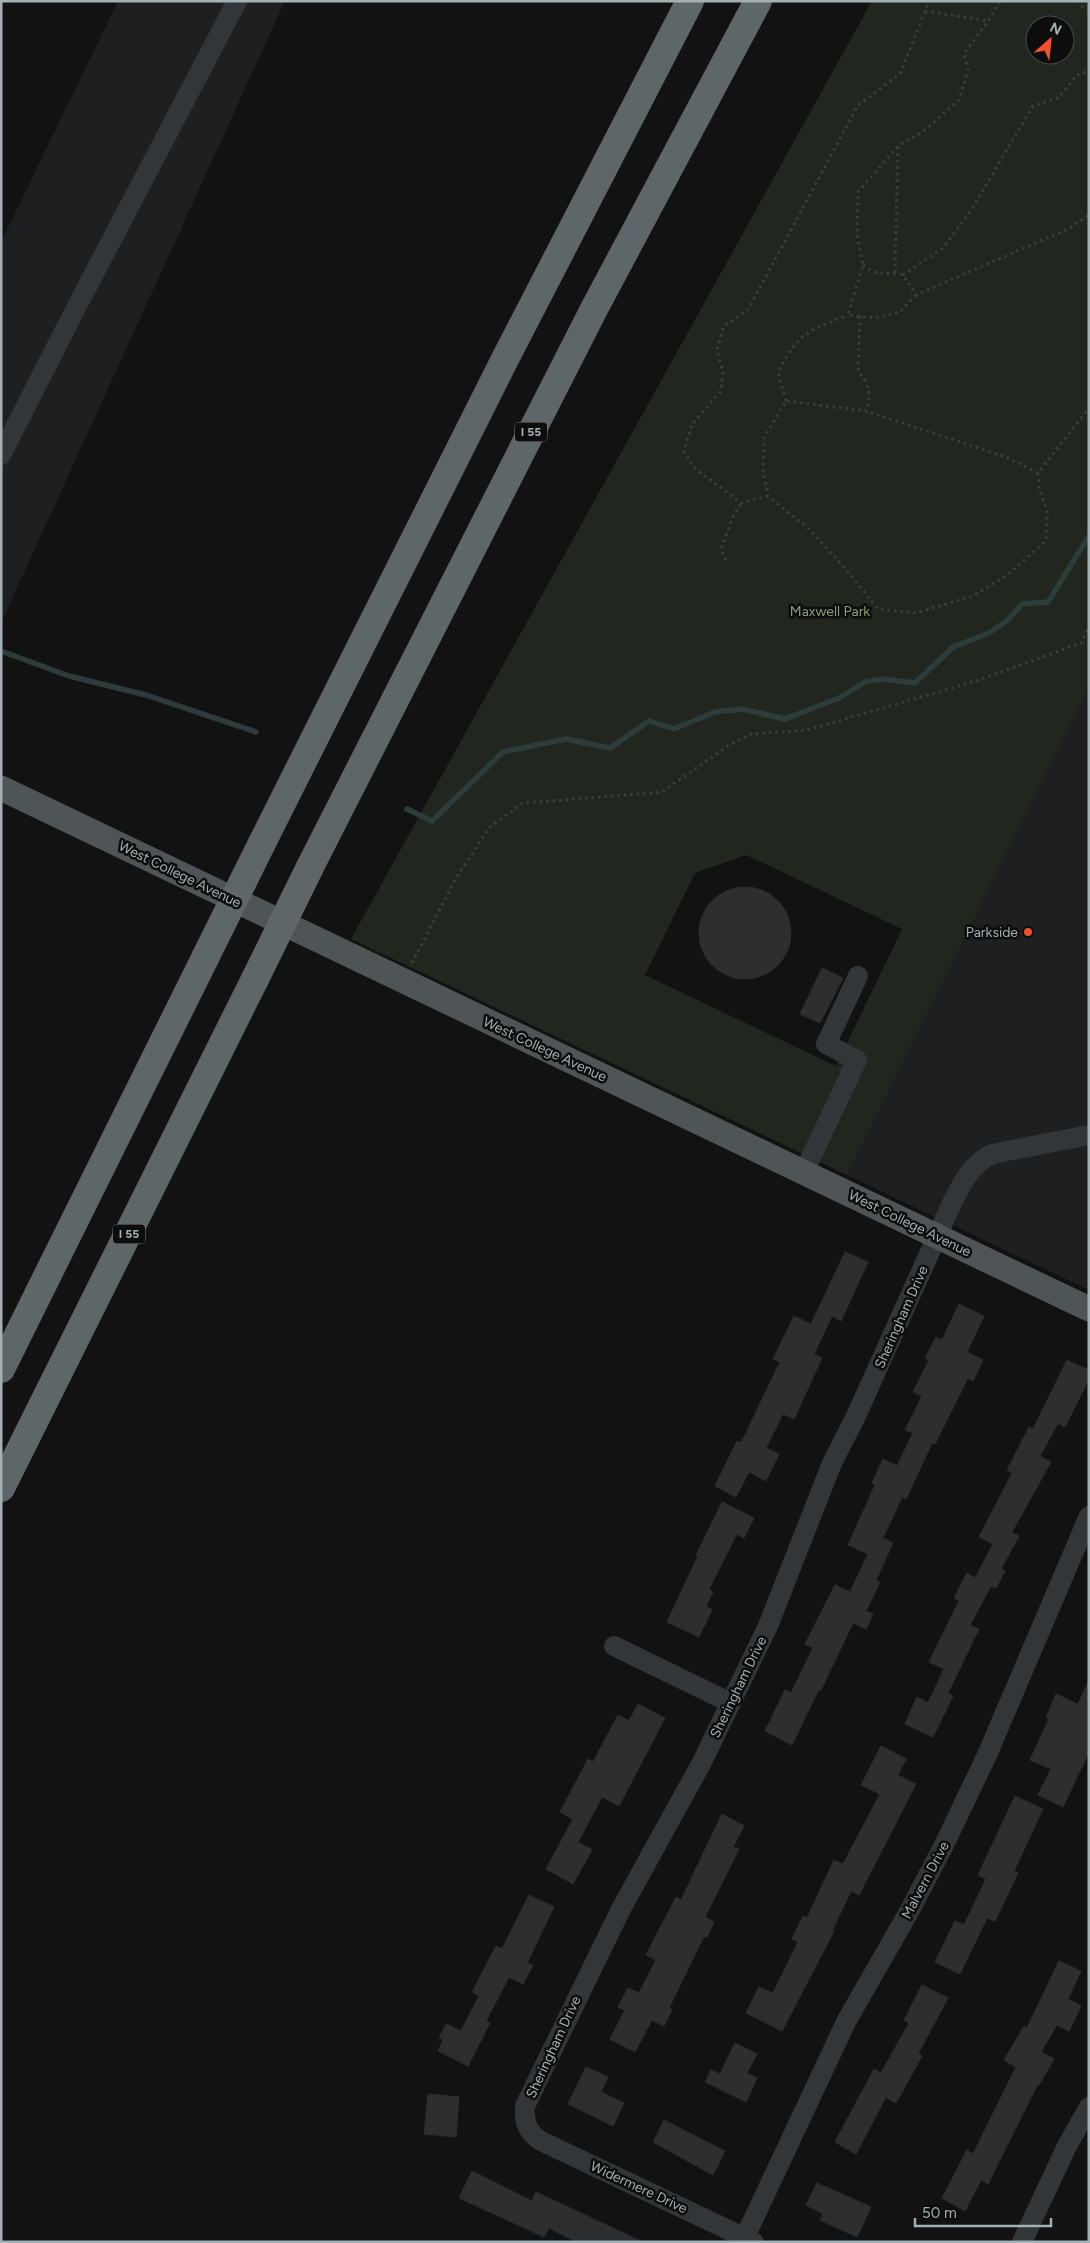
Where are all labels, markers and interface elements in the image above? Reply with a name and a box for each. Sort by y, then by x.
north arrow [1025,15,1075,65]
text: N [1047,19,1064,39]
road number: I 55 [515,422,547,442]
park label: Maxwell Park [790,603,870,620]
street label: West College Avenue [116,837,244,912]
place label: Parkside [966,924,1018,941]
marker: Parkside [1022,926,1034,938]
street label: West College Avenue [480,1013,610,1086]
street label: West College Avenue [846,1186,974,1261]
road number: I 55 [113,1224,145,1244]
street label: Sheringham Drive [871,1263,932,1371]
street label: Sheringham Drive [707,1633,771,1741]
street label: Malvern Drive [898,1838,953,1922]
street label: Sheringham Drive [522,1993,585,2101]
street label: Widermere Drive [588,2158,690,2217]
scale bar [915,2196,1051,2228]
text: 50 m [922,2204,957,2222]

